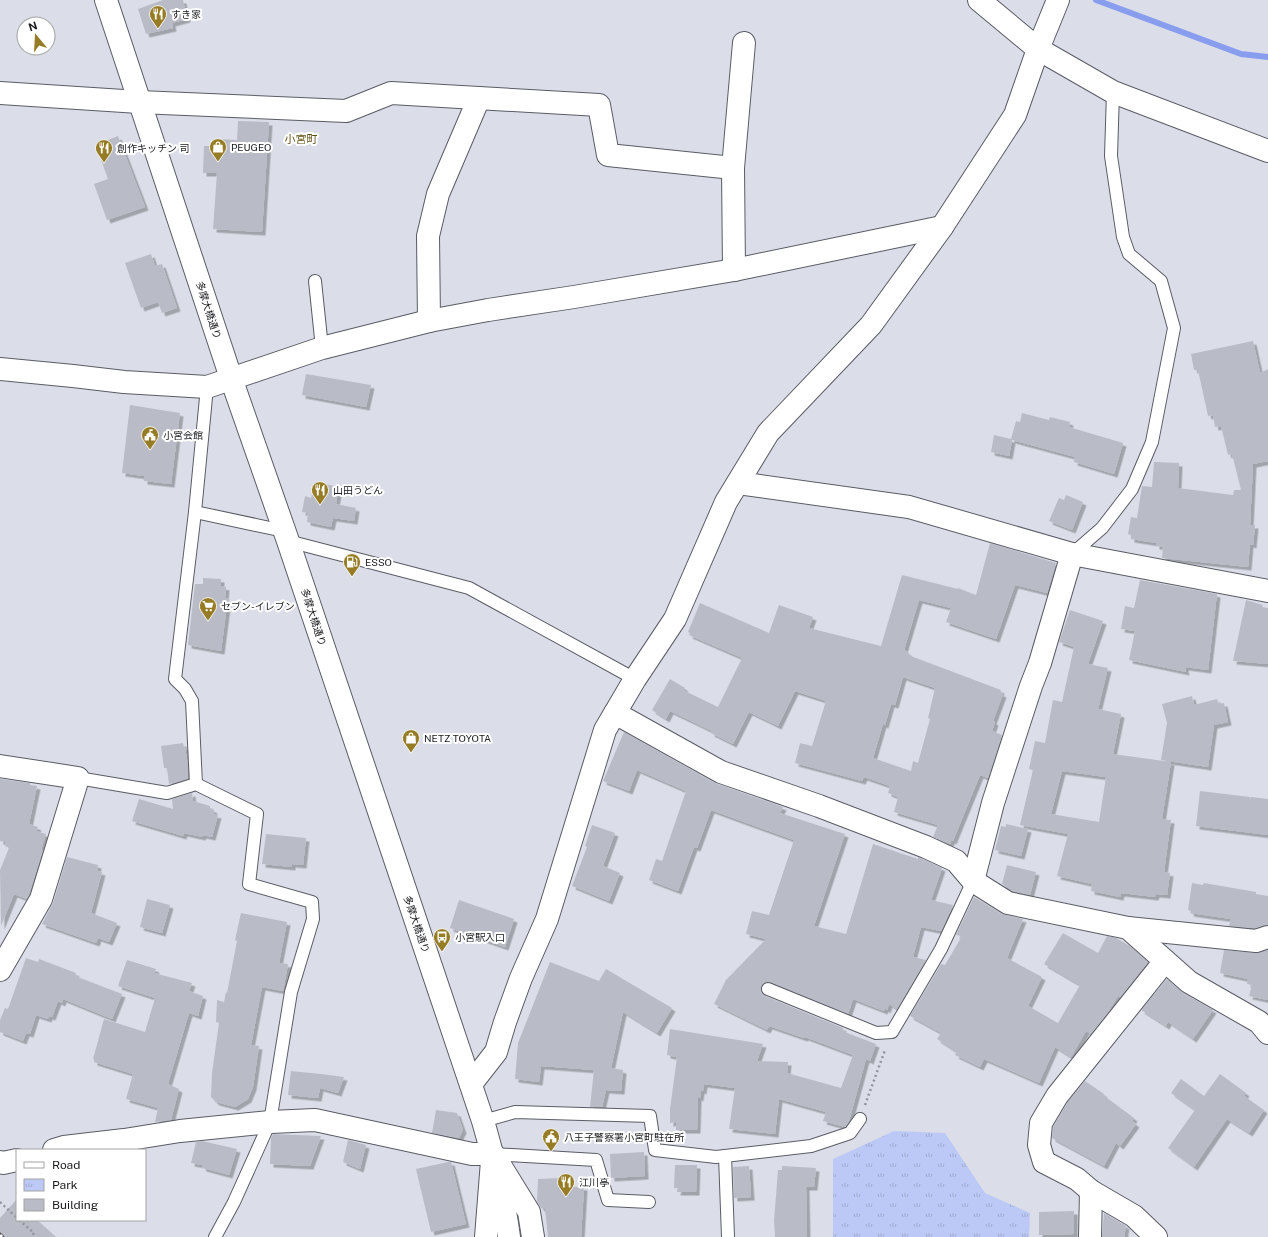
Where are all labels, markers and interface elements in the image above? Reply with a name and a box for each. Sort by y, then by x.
restaurant icon: すき家 [148,4,168,29]
place label: すき家 [171,8,201,20]
north arrow [16,16,56,56]
text: N [27,19,39,34]
district label: 小宮町 [285,133,318,145]
shop icon: PEUGEO [208,137,228,162]
restaurant icon: 創作キッチン 司 [94,138,114,163]
place label: PEUGEO [231,141,271,153]
place label: 創作キッチン 司 [117,142,189,154]
street label: 多摩大橋通り [194,280,224,340]
public building icon: 小宮会館 [140,425,160,450]
place label: 小宮会館 [163,429,203,441]
restaurant icon: 山田うどん [310,480,330,505]
place label: 山田うどん [333,484,383,496]
fuel station icon: ESSO [342,552,362,577]
place label: ESSO [365,556,392,568]
street label: 多摩大橋通り [299,587,329,647]
supermarket icon: セブン-イレブン [198,596,218,621]
place label: セブン-イレブン [221,600,295,612]
shop icon: NETZ TOYOTA [401,728,421,753]
place label: NETZ TOYOTA [424,732,491,744]
street label: 多摩大橋通り [402,894,432,954]
bus stop icon: 小宮駅入口 [432,927,452,952]
place label: 小宮駅入口 [455,931,505,943]
public building icon: 八王子警察署小宮町駐在所 [541,1127,561,1152]
place label: 八王子警察署小宮町駐在所 [564,1131,684,1143]
legend [16,1149,146,1221]
text: Road [52,1158,80,1172]
restaurant icon: 江川亭 [556,1172,576,1197]
place label: 江川亭 [579,1176,609,1188]
text: Park [52,1178,78,1192]
text: Building [52,1198,98,1212]

